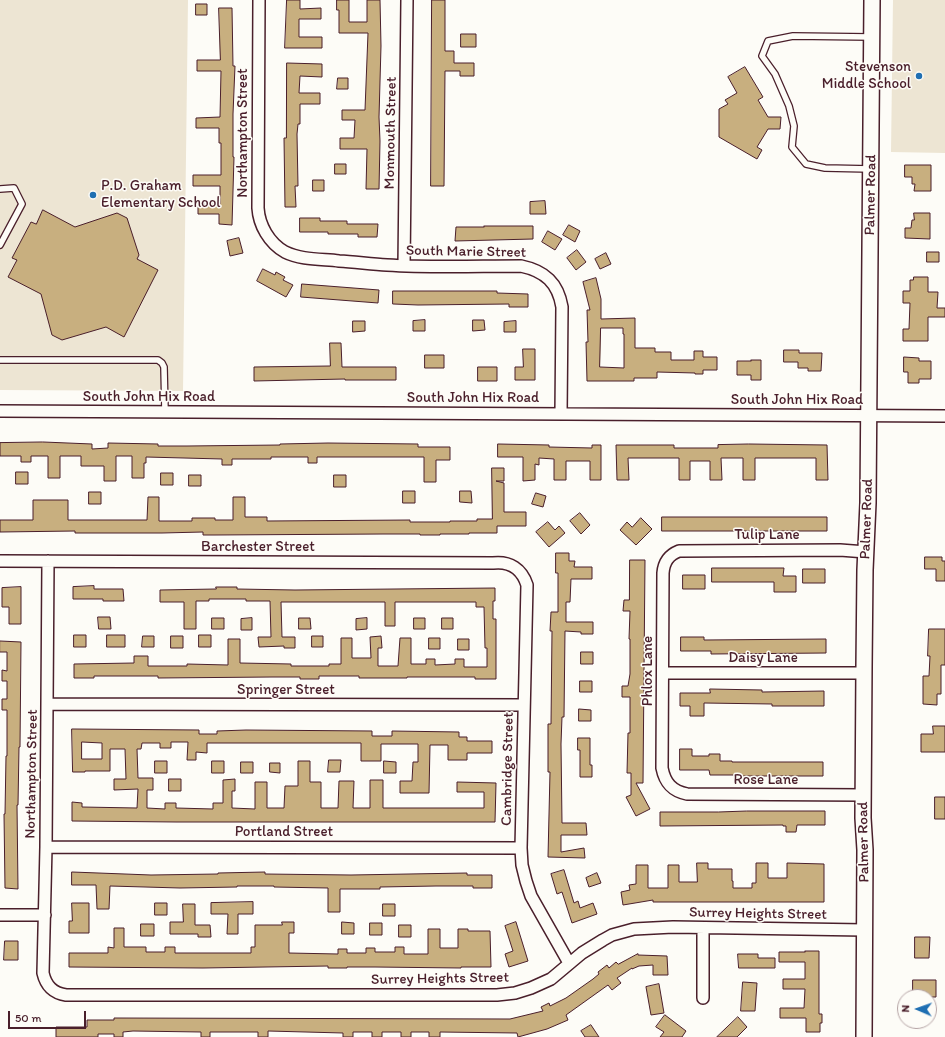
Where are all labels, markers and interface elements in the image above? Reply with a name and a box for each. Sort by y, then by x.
place label: Stevenson Middle School [822,58,911,93]
street label: Northampton Street [234,68,252,198]
marker: Stevenson Middle School [914,71,924,81]
street label: Monmouth Street [381,76,401,190]
street label: Palmer Road [861,154,881,236]
place label: P.D. Graham Elementary School [101,177,221,212]
marker: P.D. Graham Elementary School [88,190,98,200]
street label: South Marie Street [406,242,526,262]
street label: South John Hix Road [83,388,215,406]
street label: South John Hix Road [407,389,539,407]
street label: South John Hix Road [731,391,863,409]
street label: Palmer Road [857,478,877,560]
street label: Tulip Lane [734,526,800,544]
street label: Barchester Street [201,538,315,556]
street label: Phlox Lane [639,636,657,706]
street label: Daisy Lane [728,649,798,667]
street label: Springer Street [237,681,335,699]
street label: Northampton Street [22,709,42,839]
street label: Cambridge Street [498,712,518,826]
street label: Rose Lane [734,771,798,789]
street label: Palmer Road [854,801,874,883]
street label: Portland Street [235,823,333,841]
street label: Surrey Heights Street [689,904,827,924]
street label: Surrey Heights Street [371,969,509,989]
north arrow [897,989,937,1029]
scale bar [10,1003,88,1029]
text: N [899,1005,912,1013]
text: 50 m [15,1011,41,1025]

